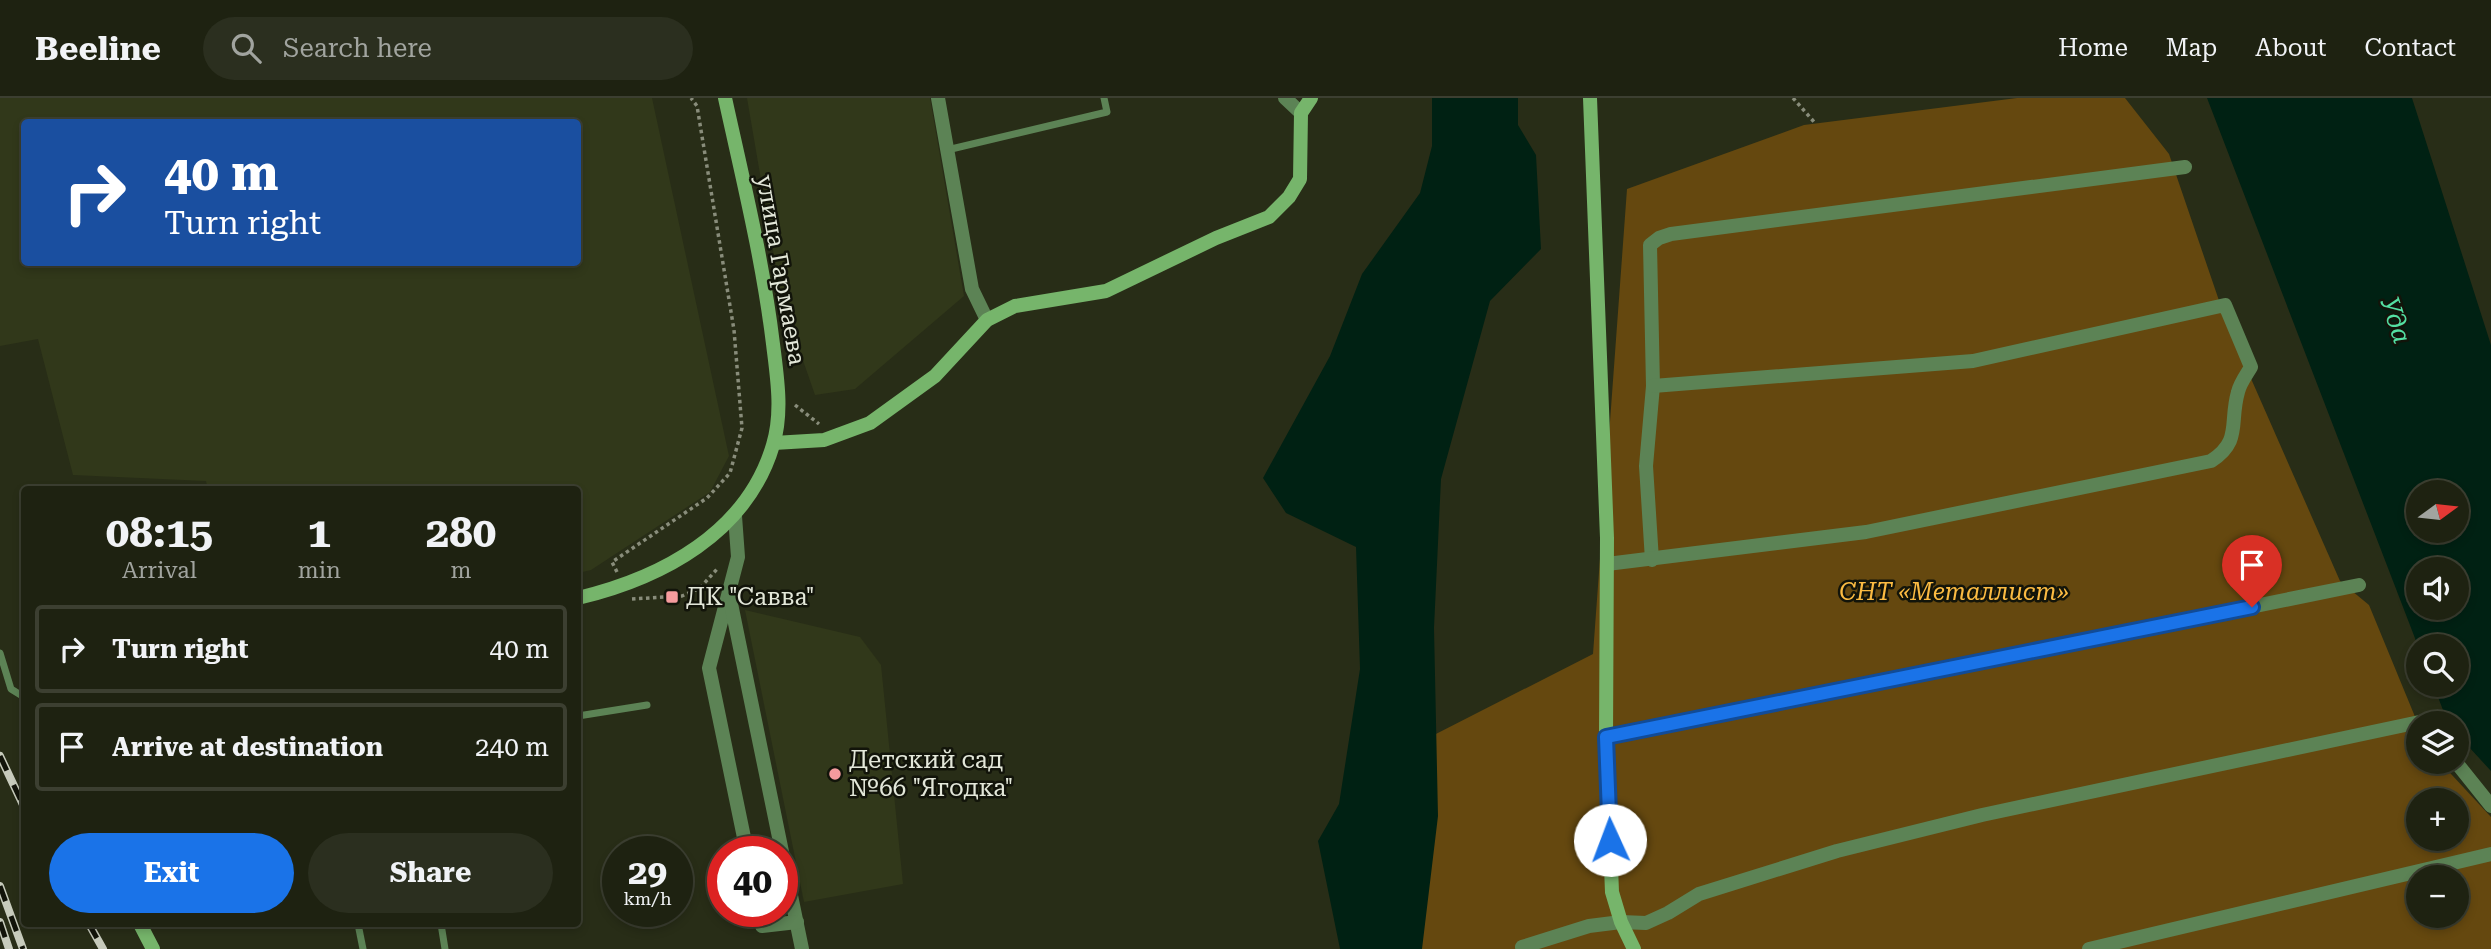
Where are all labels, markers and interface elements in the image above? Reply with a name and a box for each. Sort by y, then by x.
search box [203,17,693,80]
text: Beeline [35,29,161,68]
icon: search [227,29,265,67]
text: Search here [283,33,432,63]
text: Home [2058,34,2128,62]
text: Map [2166,34,2217,62]
text: About [2255,34,2326,62]
text: Contact [2364,34,2456,62]
text: 40 m [164,145,279,202]
icon: right [49,147,140,238]
street label: улица Гармаева [750,173,812,367]
text: Turn right [164,204,321,242]
water label: Уда [2374,293,2418,347]
north arrow [2406,480,2469,542]
map controls [2406,480,2469,928]
text: 08:15 [106,508,213,557]
text: 1 [308,508,331,557]
text: 280 [426,508,496,557]
pin [2222,535,2282,607]
icon: arrive [2233,546,2271,584]
text: Arrival [122,557,197,584]
text: min [298,557,341,584]
text: m [450,557,471,584]
button: sound [2406,557,2469,620]
park label: СНТ «Металлист» [1839,578,2069,606]
place label: ДК "Савва" [686,583,815,611]
marker: ДК "Савва" [664,589,680,605]
icon: right [53,630,91,668]
text: Turn right [112,634,248,664]
text: 40 m [490,634,549,664]
button: search [2406,634,2469,697]
button: layers [2406,711,2469,774]
icon: arrive [53,728,91,766]
text: Arrive at destination [112,732,383,762]
text: 240 m [475,732,549,762]
place label: Детский сад №66 "Ягодка" [849,746,1013,802]
marker: Детский сад №66 "Ягодка" [827,766,843,782]
button: + [2406,788,2469,851]
position arrow [1573,803,1647,877]
button: Exit [49,833,294,913]
button: Share [308,833,553,913]
speed limit sign: 40 [707,836,798,927]
text: 29 [628,852,667,893]
button: − [2406,865,2469,928]
text: km/h [623,888,672,909]

